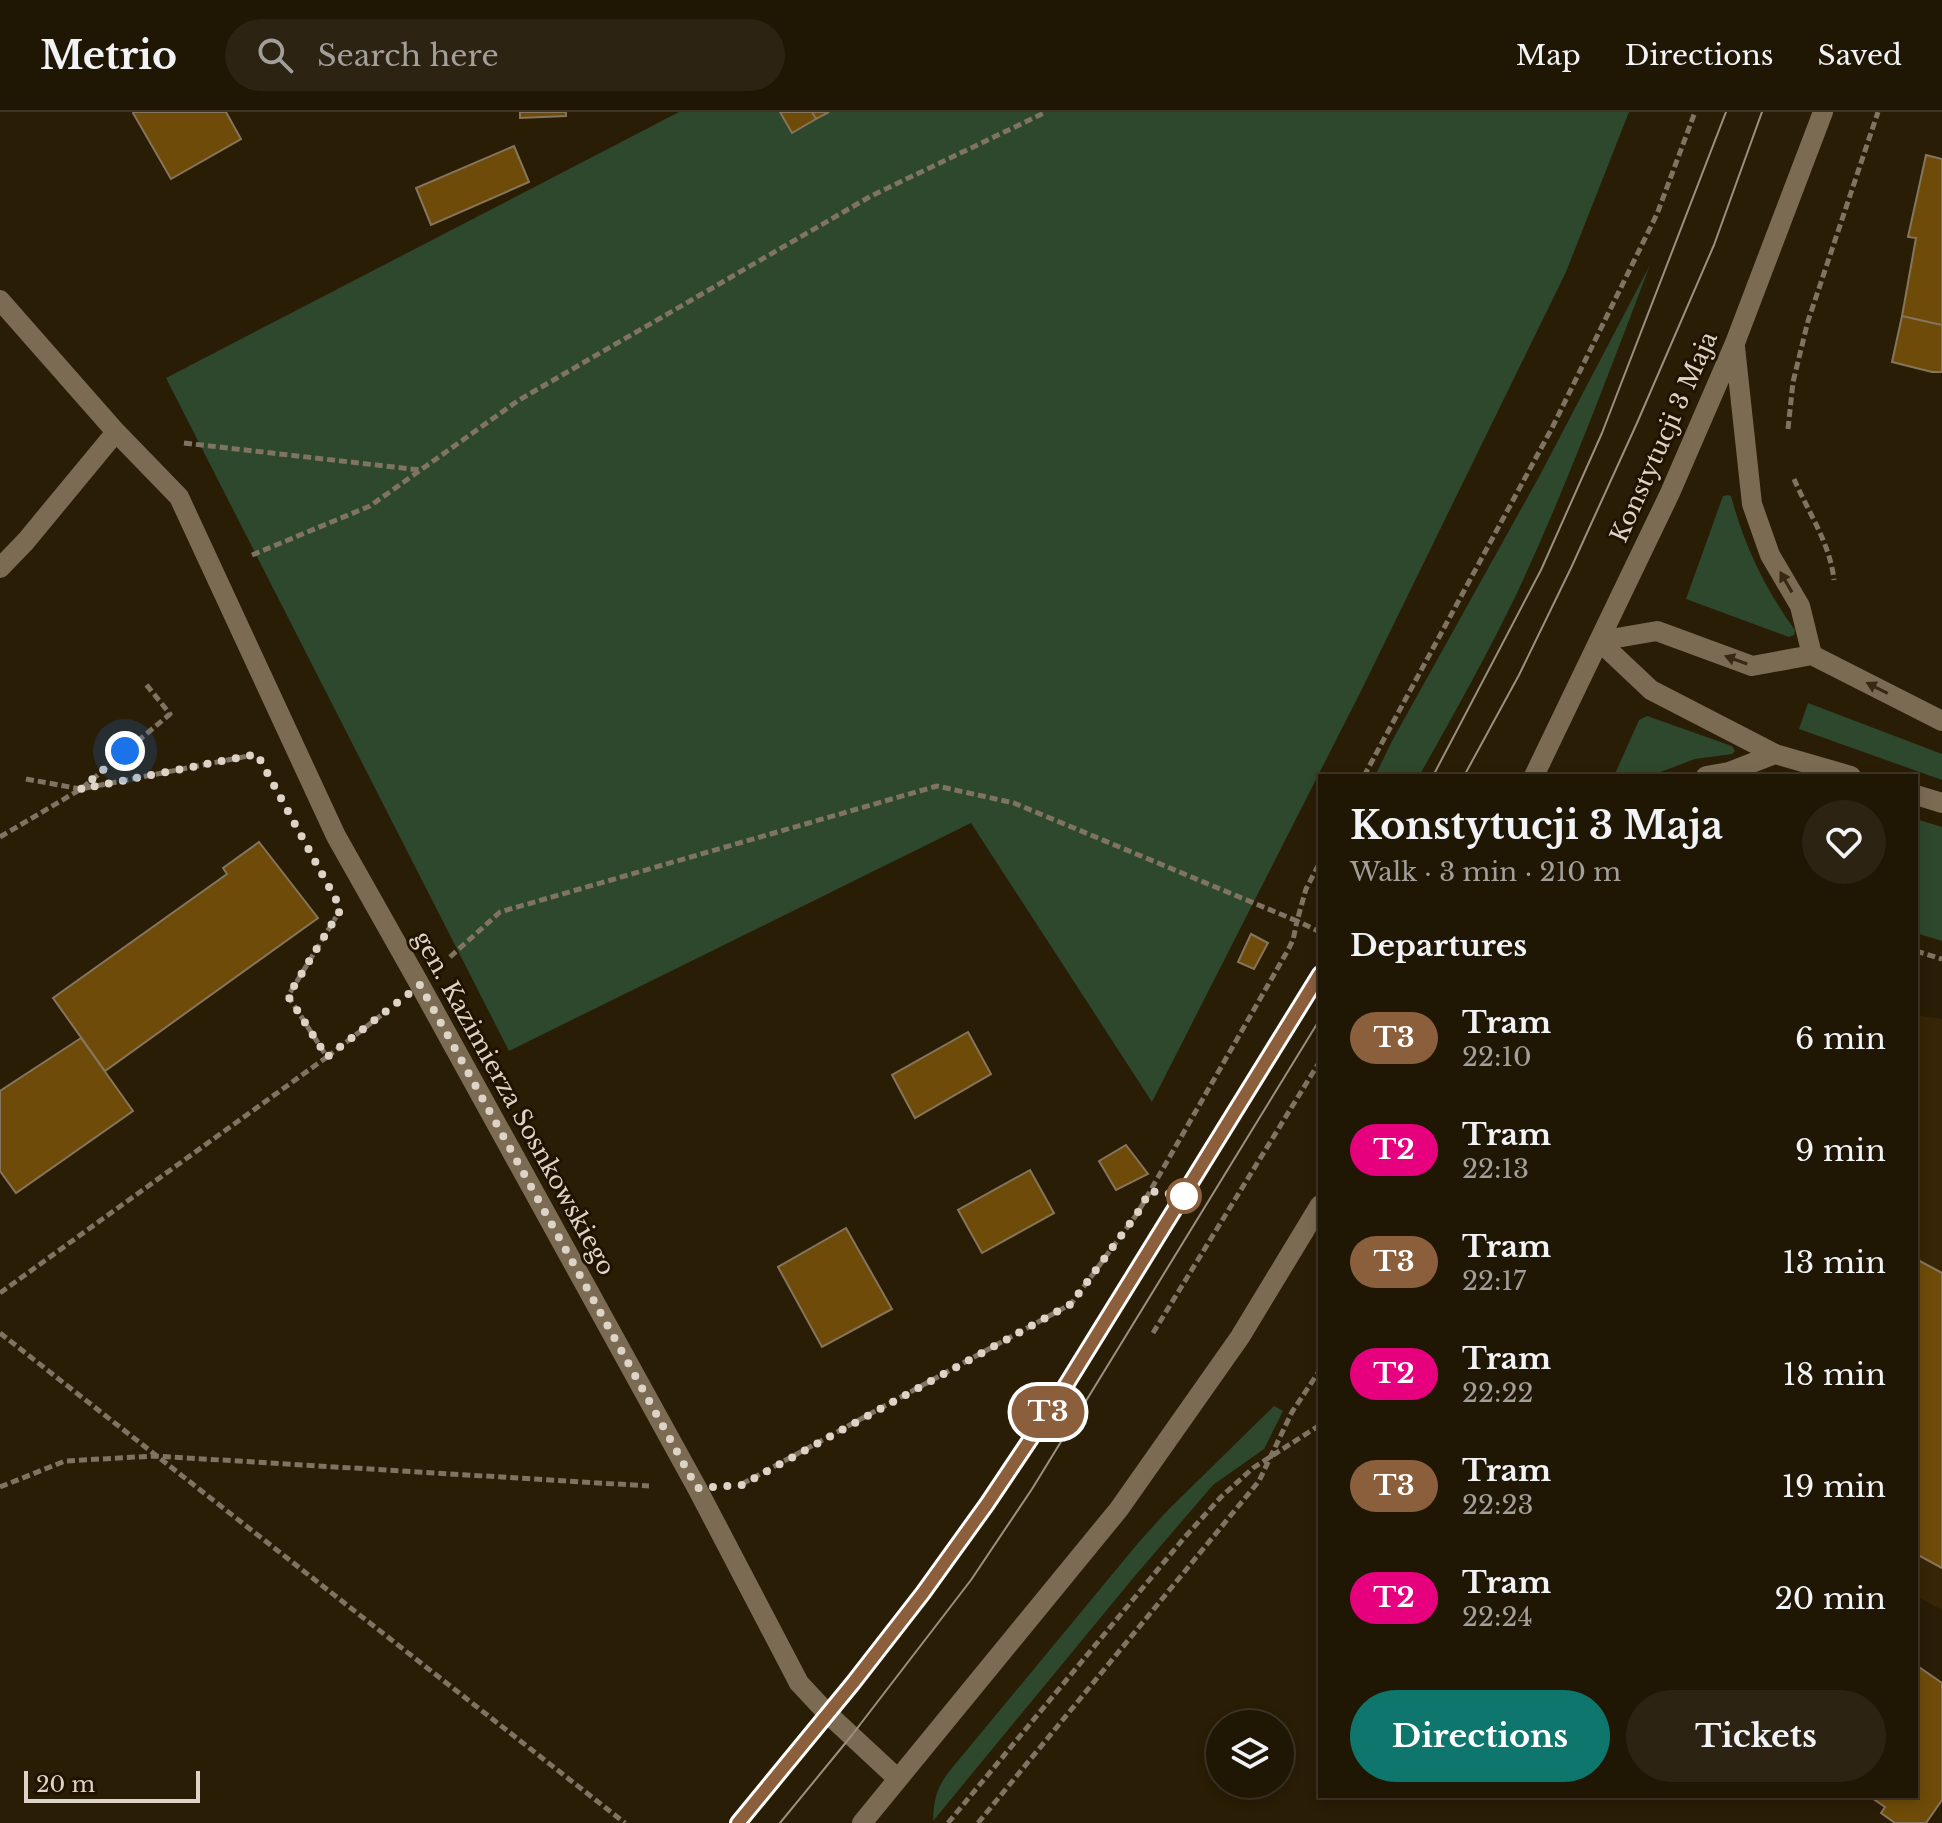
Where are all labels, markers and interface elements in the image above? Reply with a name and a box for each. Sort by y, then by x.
search box [225,19,785,91]
text: Metrio [40,32,177,79]
icon: search [253,33,297,77]
text: Search here [317,37,499,74]
text: Map [1516,38,1581,73]
text: Directions [1625,38,1774,73]
text: Saved [1818,38,1902,73]
street label: Konstytucji 3 Maja [1604,326,1723,547]
one-way arrow [1779,571,1793,594]
one-way arrow [1723,653,1747,666]
one-way arrow [1865,681,1888,695]
your location [105,731,145,771]
button: heart [1802,800,1886,884]
text: Konstytucji 3 Maja [1350,802,1723,849]
text: Walk · 3 min · 210 m [1350,856,1621,888]
street label: gen. Kazimierza Sosnkowskiego [407,925,621,1280]
text: Departures [1350,927,1527,964]
text: Tram [1462,1004,1551,1041]
text: T3 [1374,1020,1415,1055]
text: 6 min [1795,1020,1886,1057]
text: 22:10 [1462,1041,1532,1073]
text: Tram [1462,1116,1551,1153]
text: T2 [1373,1132,1415,1167]
text: 9 min [1795,1132,1886,1169]
text: 22:13 [1462,1153,1529,1185]
unlabelled marker [1167,1179,1201,1213]
text: Tram [1462,1228,1551,1265]
text: T3 [1374,1244,1415,1279]
text: 13 min [1782,1244,1886,1281]
text: 22:17 [1462,1265,1526,1297]
text: Tram [1462,1340,1551,1377]
text: T2 [1373,1356,1415,1391]
text: 18 min [1783,1356,1886,1393]
text: 22:22 [1462,1377,1533,1409]
line badge: T3 [1012,1386,1084,1438]
text: T3 [1028,1394,1069,1429]
text: Tram [1462,1452,1551,1489]
text: T3 [1374,1468,1415,1503]
text: 19 min [1782,1468,1886,1505]
text: 22:23 [1462,1489,1533,1521]
text: Tram [1462,1564,1551,1601]
text: T2 [1373,1580,1415,1615]
text: 20 min [1774,1580,1886,1617]
text: 22:24 [1462,1601,1533,1633]
button: Directions [1350,1690,1610,1782]
button: Tickets [1626,1690,1886,1782]
map controls [1206,1710,1294,1798]
button: layers [1206,1710,1294,1798]
scale bar [24,1767,200,1803]
text: 20 m [36,1771,95,1798]

